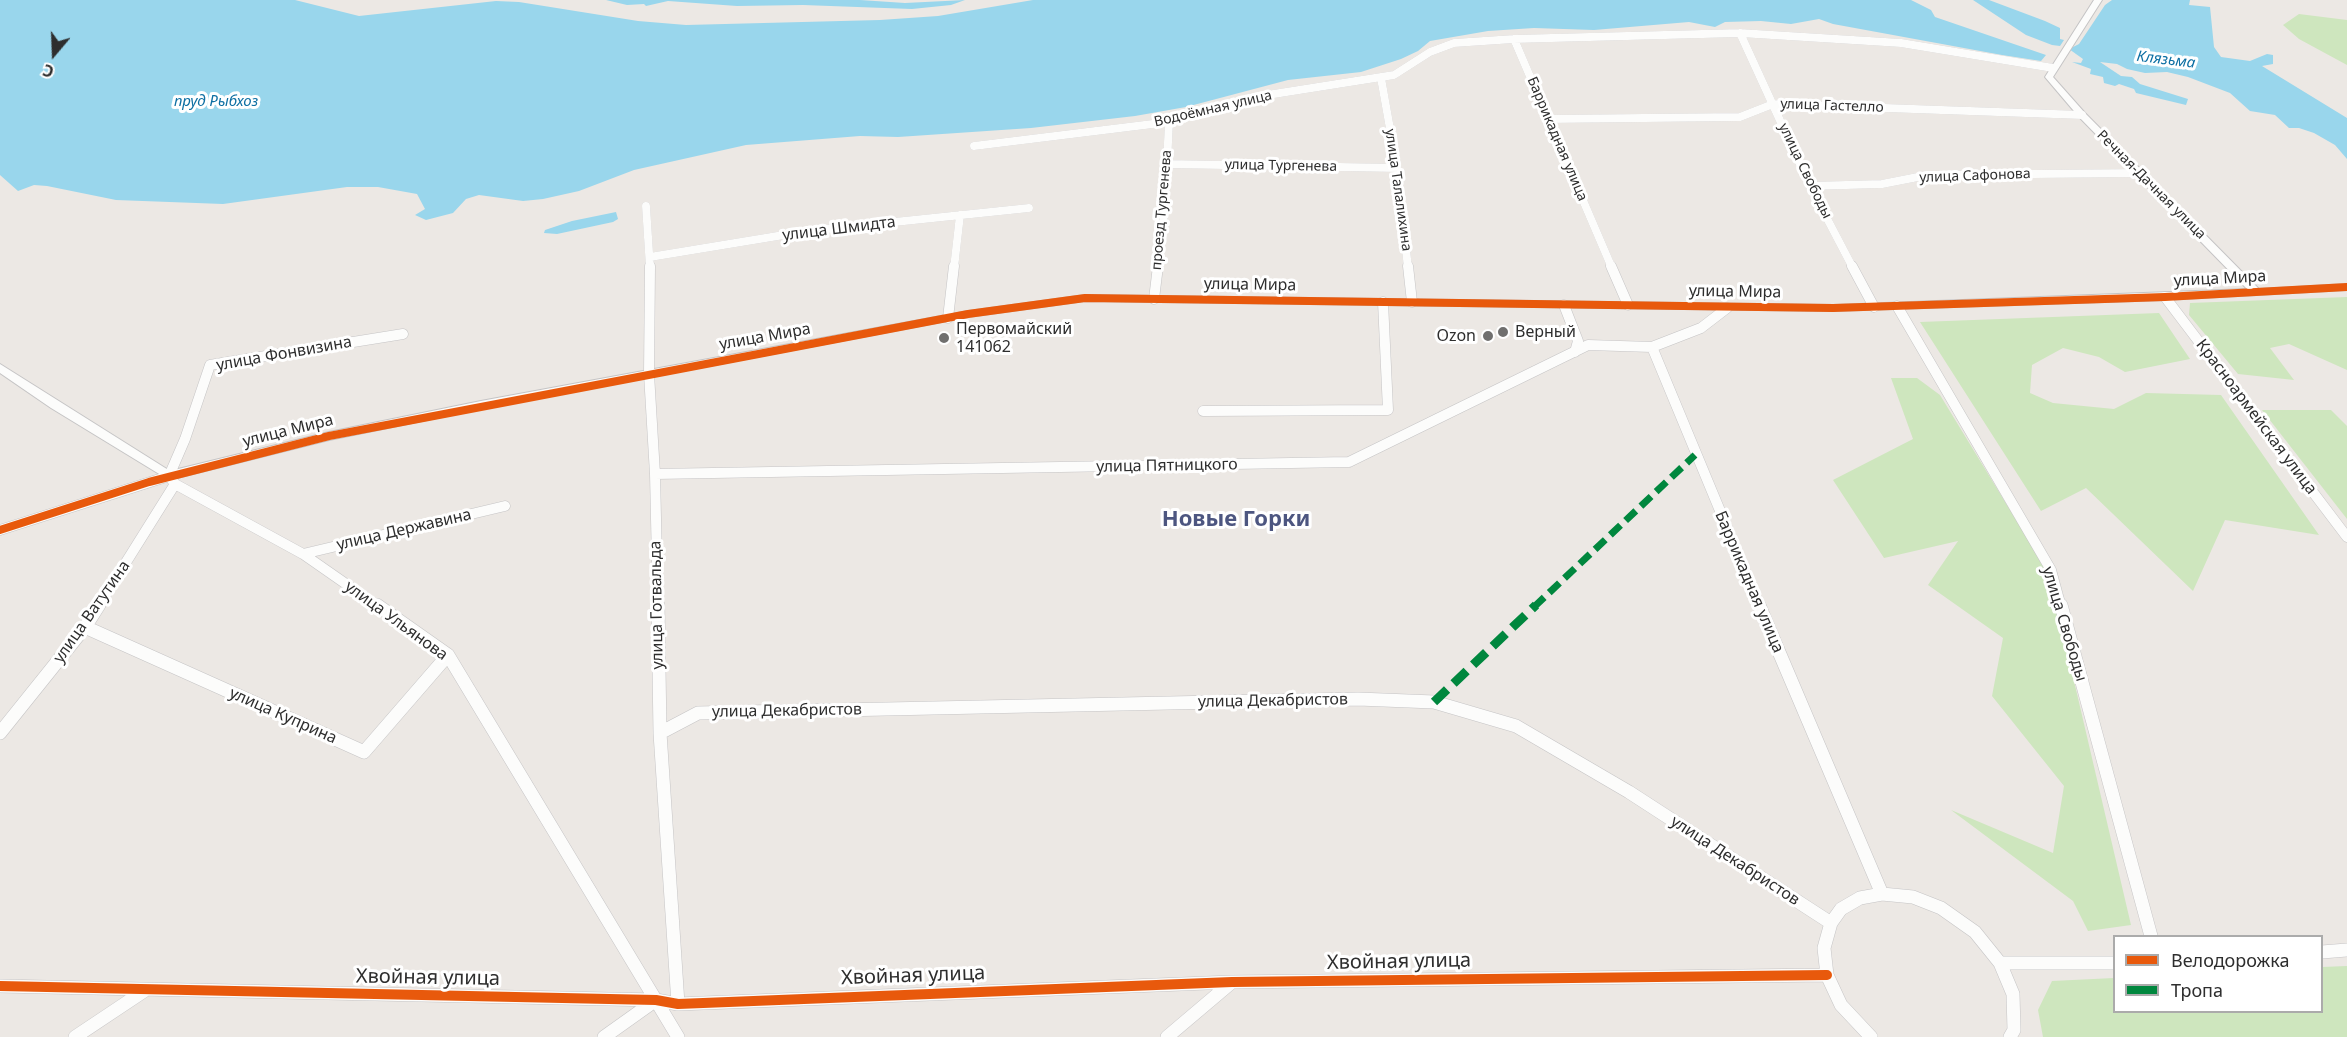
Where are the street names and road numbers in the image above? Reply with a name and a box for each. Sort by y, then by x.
street label: Баррикадная улица [1523,74,1591,204]
street label: Водоёмная улица [1152,87,1274,131]
street label: улица Гастелло [1780,96,1884,116]
street label: улица Свободы [1775,121,1835,221]
street label: Речная-Дачная улица [2093,127,2209,243]
street label: улица Талалихина [1381,128,1415,252]
street label: проезд Тургенева [1148,149,1176,271]
street label: улица Тургенева [1225,157,1337,175]
street label: улица Сафонова [1919,166,2031,186]
street label: улица Шмидта [781,213,897,245]
street label: улица Мира [2173,267,2267,291]
street label: улица Мира [1204,275,1296,295]
street label: улица Мира [1689,282,1781,302]
street label: улица Мира [718,320,812,354]
street label: улица Фонвизина [215,333,353,375]
street label: Красноармейская улица [2191,336,2321,498]
street label: улица Мира [241,410,335,452]
street label: улица Пятницкого [1096,455,1238,477]
street label: улица Державина [335,505,473,555]
street label: Баррикадная улица [1710,508,1788,656]
street label: улица Готвальда [646,541,668,669]
street label: улица Ватутина [50,557,134,667]
street label: улица Свободы [2037,564,2091,684]
street label: улица Ульянова [341,577,451,665]
street label: улица Куприна [226,684,340,748]
street label: улица Декабристов [1198,690,1348,712]
street label: улица Декабристов [712,700,862,722]
street label: улица Декабристов [1667,812,1803,910]
street label: Хвойная улица [1327,949,1471,975]
street label: Хвойная улица [841,961,985,991]
street label: Хвойная улица [356,965,500,991]

